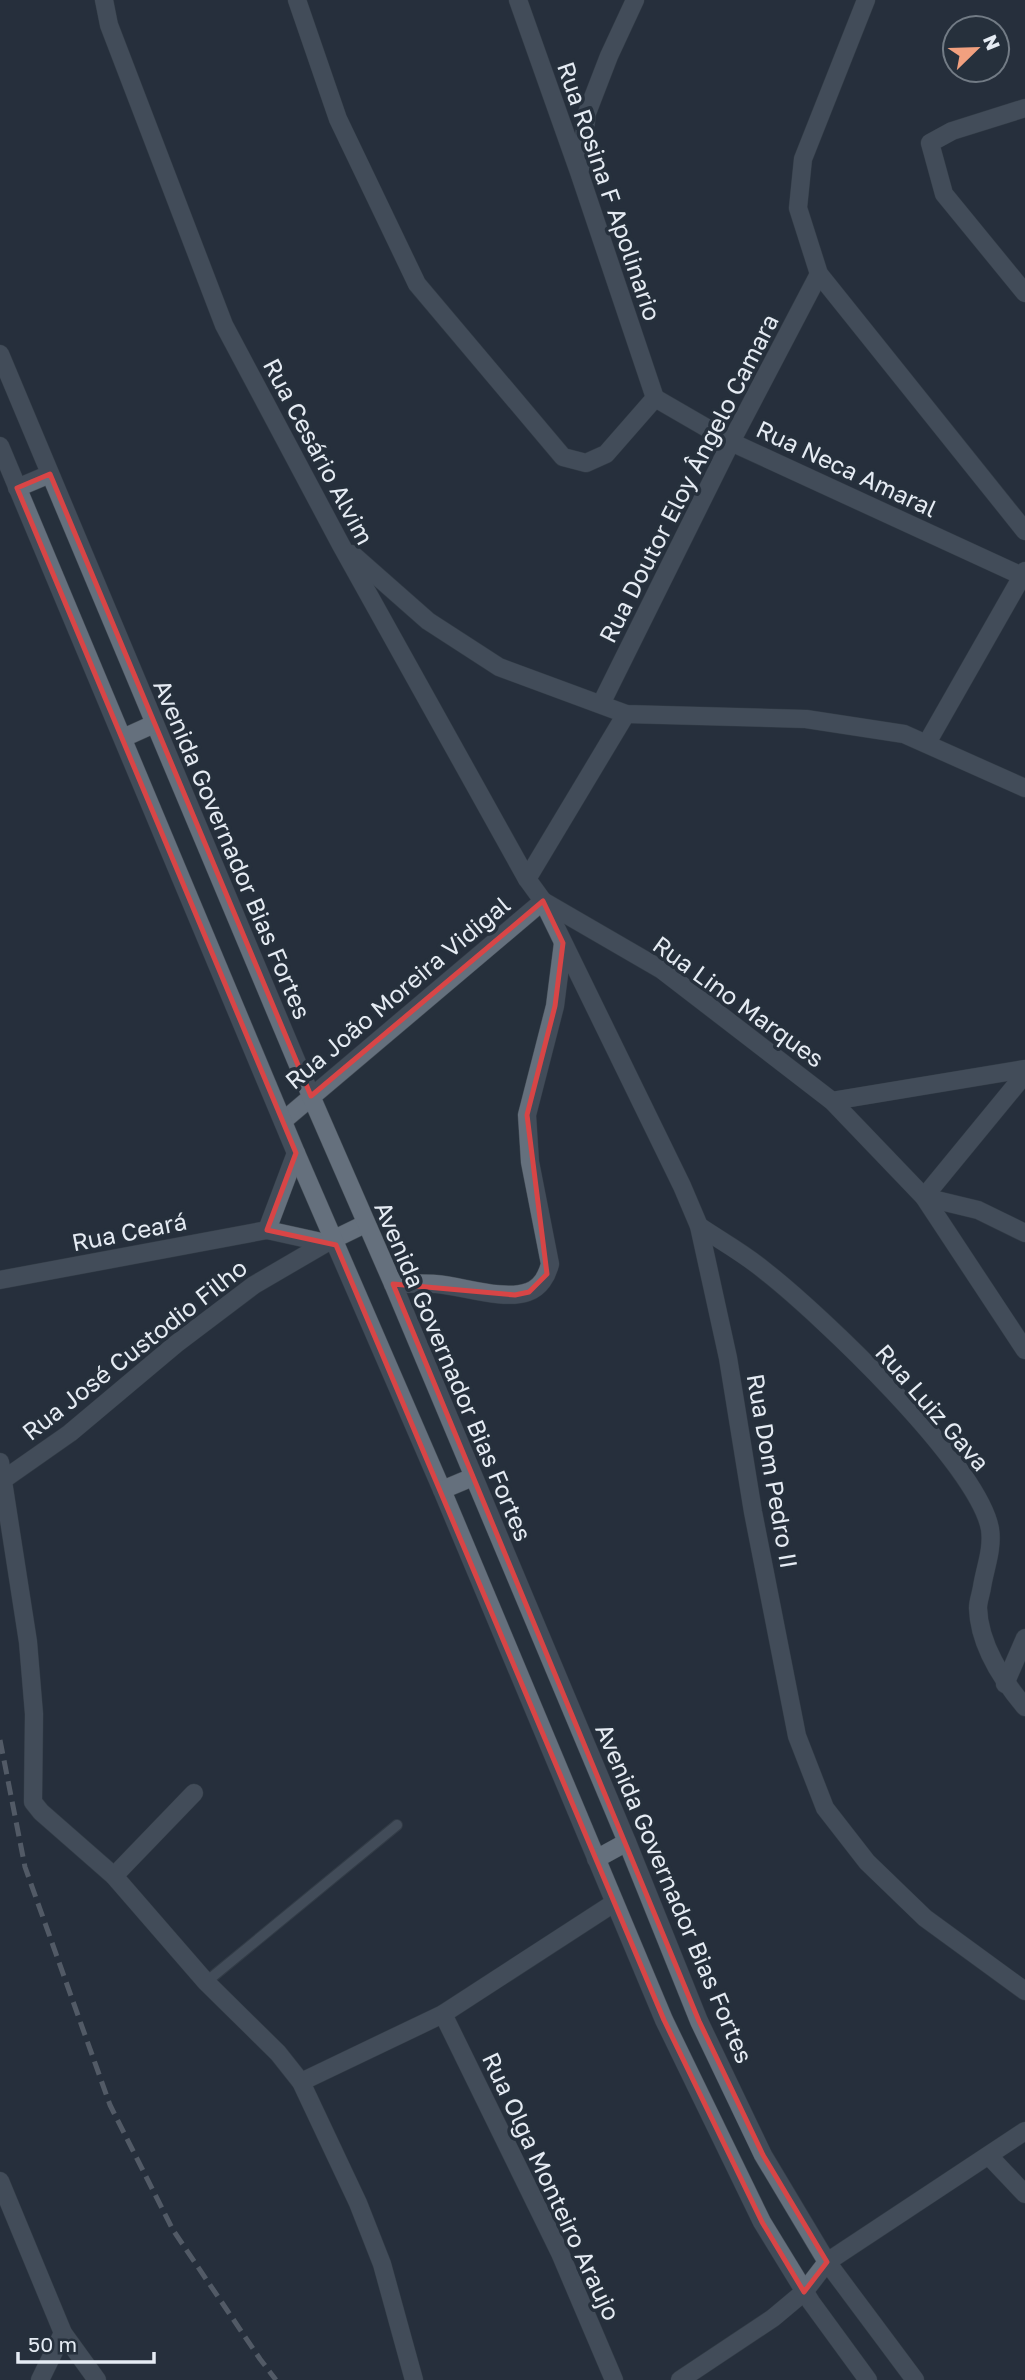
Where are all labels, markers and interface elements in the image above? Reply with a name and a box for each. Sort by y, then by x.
north arrow [941,14,1011,84]
text: N [979,31,1006,53]
street label: Rua Rosina F Apolinario [552,58,668,324]
street label: Rua Doutor Eloy Ângelo Camara [592,309,784,647]
street label: Rua Cesário Alvim [258,353,380,549]
street label: Rua Neca Amaral [752,413,942,523]
street label: Avenida Governador Bias Fortes [148,675,318,1023]
street label: Rua João Moreira Vidigal [279,889,515,1095]
street label: Rua Lino Marques [648,929,830,1073]
street label: Avenida Governador Bias Fortes [369,1197,539,1545]
street label: Rua Ceará [69,1206,189,1256]
street label: Rua José Custodio Filho [16,1252,252,1446]
street label: Rua Luiz Gava [870,1338,996,1476]
street label: Rua Dom Pedro II [742,1371,804,1571]
street label: Avenida Governador Bias Fortes [590,1719,760,2067]
street label: Rua Olga Monteiro Araujo [477,2047,627,2325]
scale bar [18,2320,154,2364]
text: 50 m [28,2331,77,2357]

